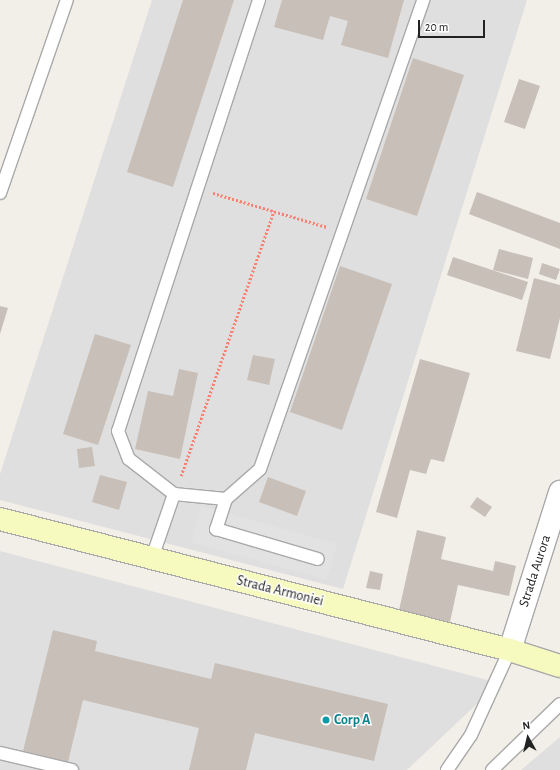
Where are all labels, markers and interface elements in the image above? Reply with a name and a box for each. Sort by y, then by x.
scale bar [420,12,487,38]
text: 20 m [425,21,448,33]
street label: Strada Aurora [515,533,555,609]
street label: Strada Armoniei [235,572,325,610]
place label: Corp A [334,712,370,728]
marker: Corp A [321,715,331,725]
north arrow [508,718,548,758]
text: N [522,720,531,732]

